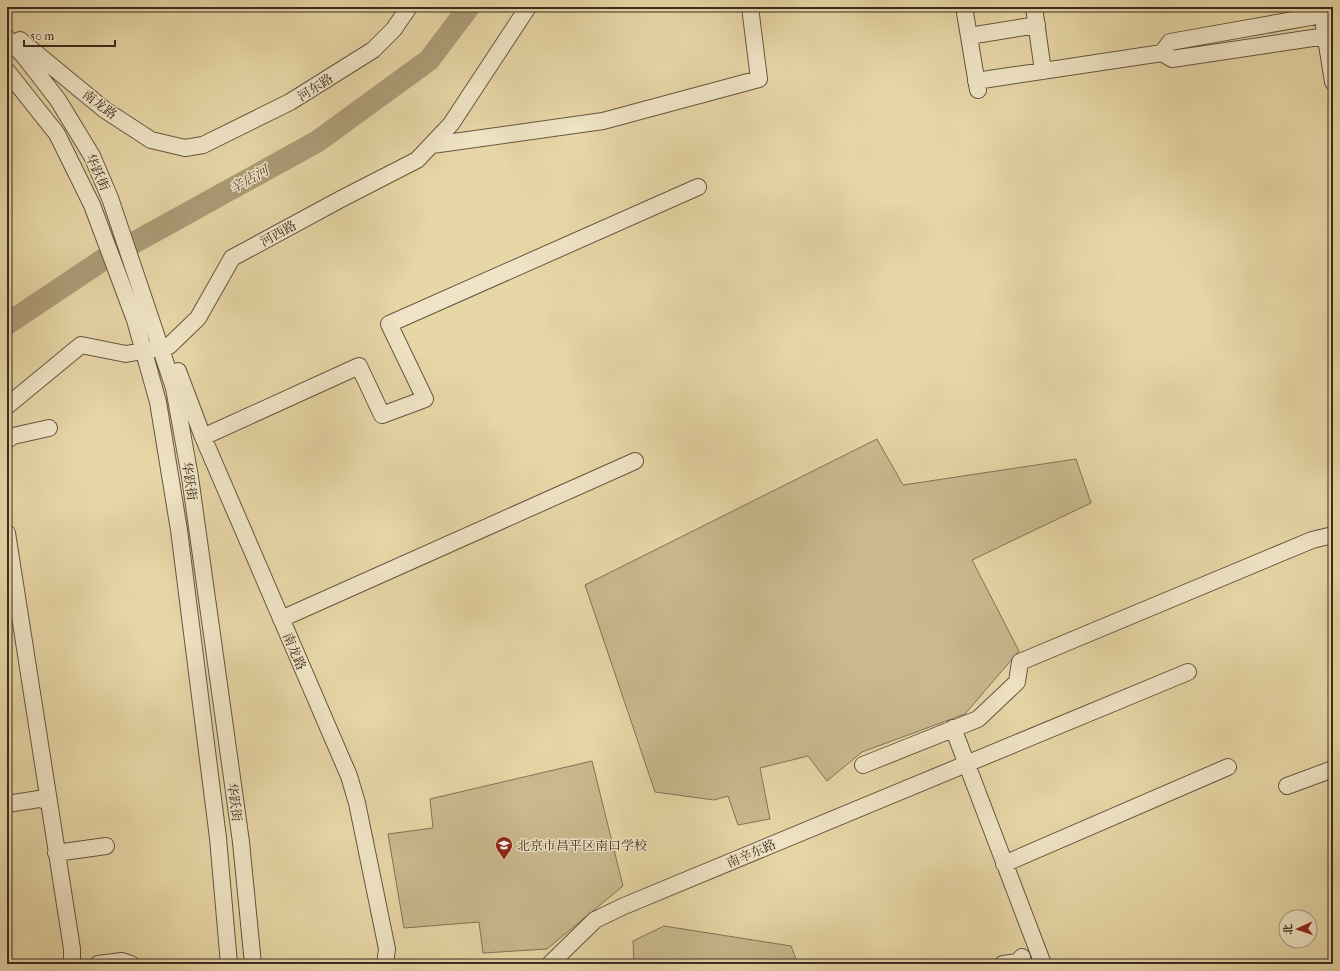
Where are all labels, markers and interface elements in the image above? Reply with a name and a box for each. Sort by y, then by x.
scale bar [24,22,115,48]
text: 50 m [30,29,54,43]
street label: 河东路 [295,71,336,104]
street label: 南龙路 [80,87,120,122]
street label: 华跃街 [83,151,113,193]
water label: 辛店河 [227,160,274,197]
street label: 河西路 [258,217,299,249]
street label: 华跃街 [179,461,200,502]
street label: 南龙路 [280,630,309,672]
street label: 华跃街 [224,782,245,822]
school or university icon: 北京市昌平区南口学校 [494,835,514,860]
street label: 南辛东路 [724,836,778,871]
place label: 北京市昌平区南口学校 [517,838,647,853]
north arrow [1278,909,1318,949]
text: 北 [1282,924,1295,935]

